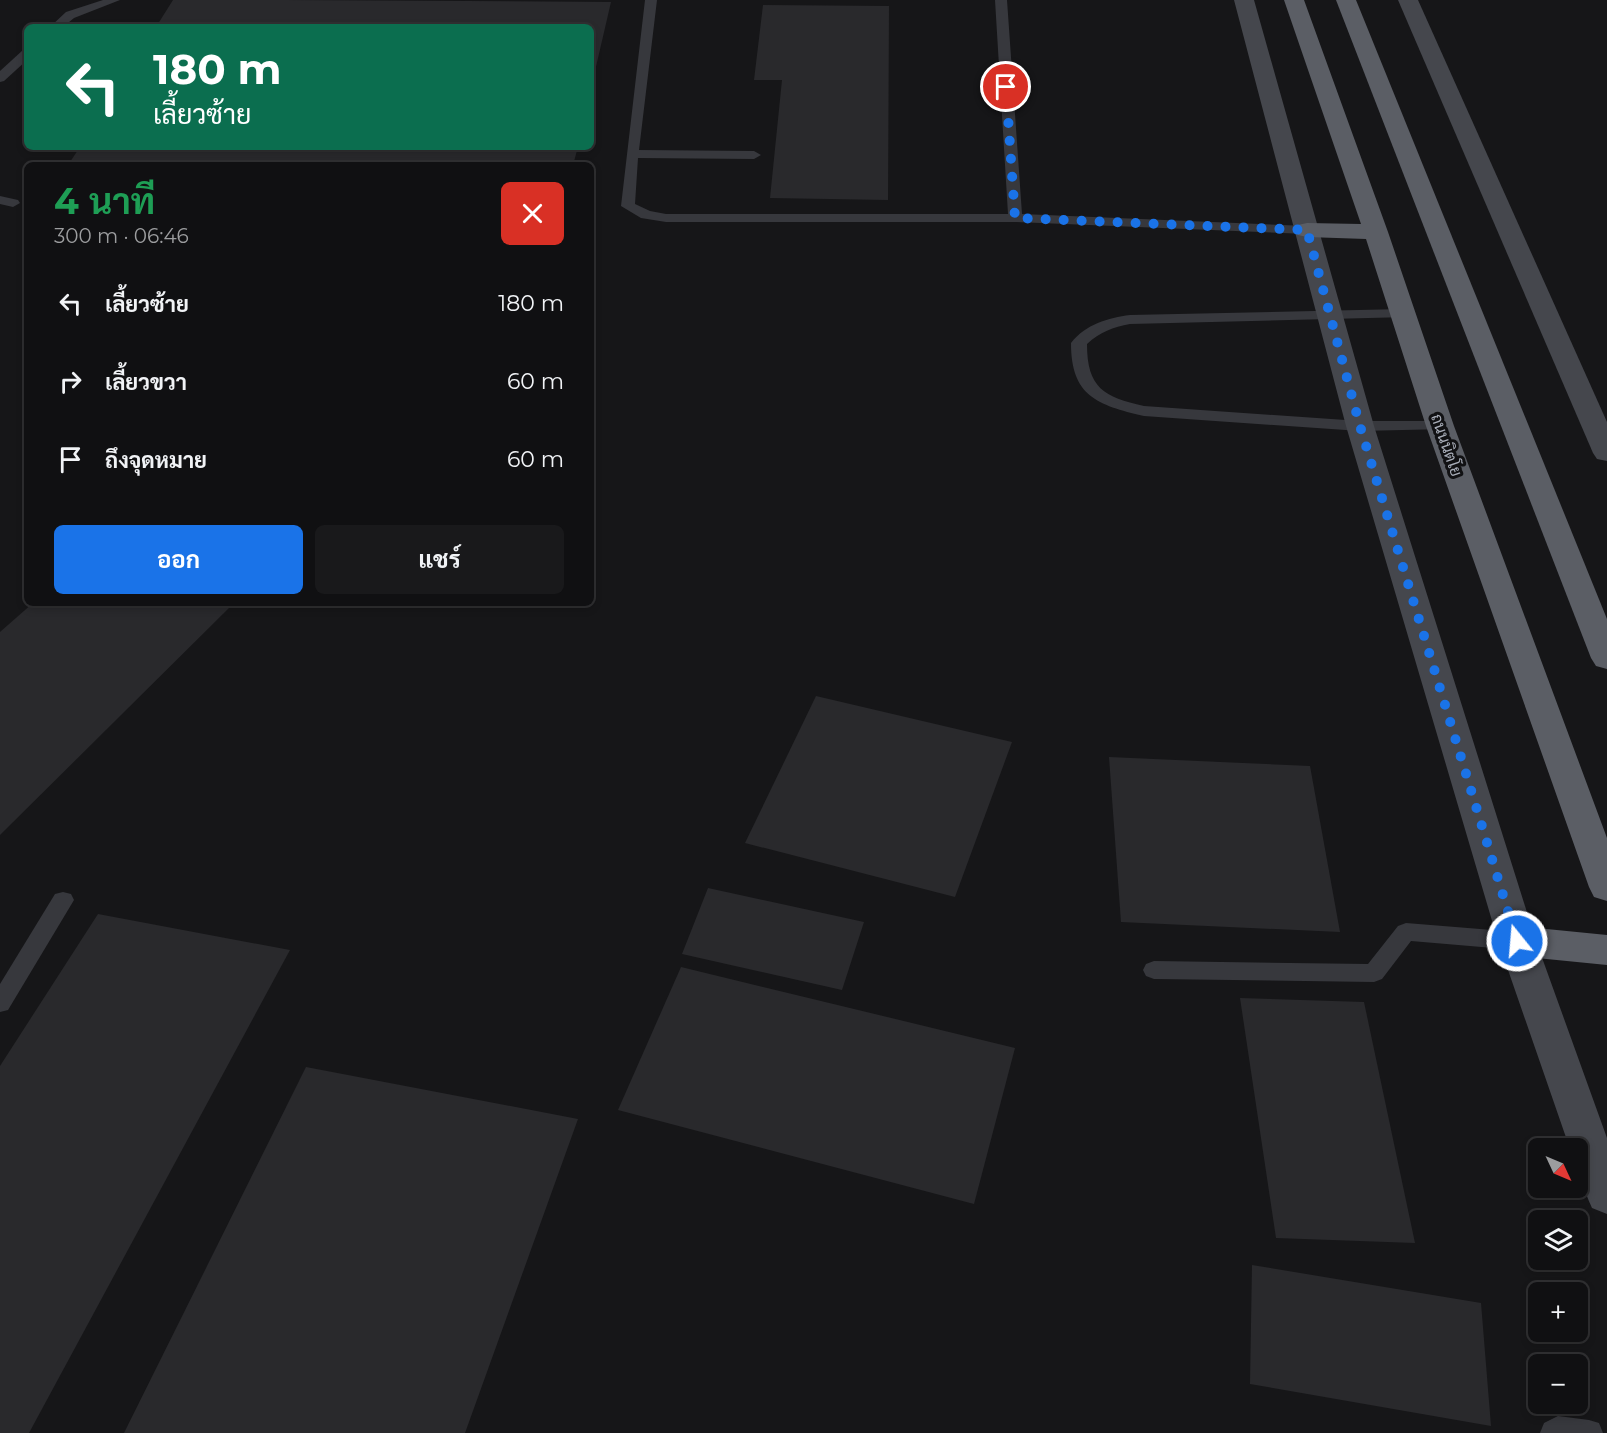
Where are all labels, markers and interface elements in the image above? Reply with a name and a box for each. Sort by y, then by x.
text: 180 m [153,43,282,95]
icon: left [54,48,132,126]
pin [980,61,1031,112]
icon: arrive [989,70,1022,103]
text: เลี้ยวซ้าย [153,98,251,131]
text: 4 นาที [54,179,155,223]
button: close [501,182,564,245]
text: 300 m · 06:46 [54,224,189,248]
icon: left [54,287,87,320]
text: 180 m [498,290,564,317]
text: เลี้ยวซ้าย [105,291,189,318]
icon: right [54,365,87,398]
text: 60 m [507,368,564,395]
text: เลี้ยวขวา [105,369,187,396]
street label: ถนนนิตโย [1427,411,1468,479]
icon: arrive [54,443,87,476]
text: 60 m [507,446,564,473]
text: ถึงจุดหมาย [105,447,207,474]
button: ออก [54,525,303,594]
button: แชร์ [315,525,564,594]
position arrow [1485,909,1549,973]
north arrow [1528,1138,1588,1198]
map controls [1528,1138,1588,1414]
button: layers [1528,1210,1588,1270]
button: + [1528,1282,1588,1342]
button: − [1528,1354,1588,1414]

